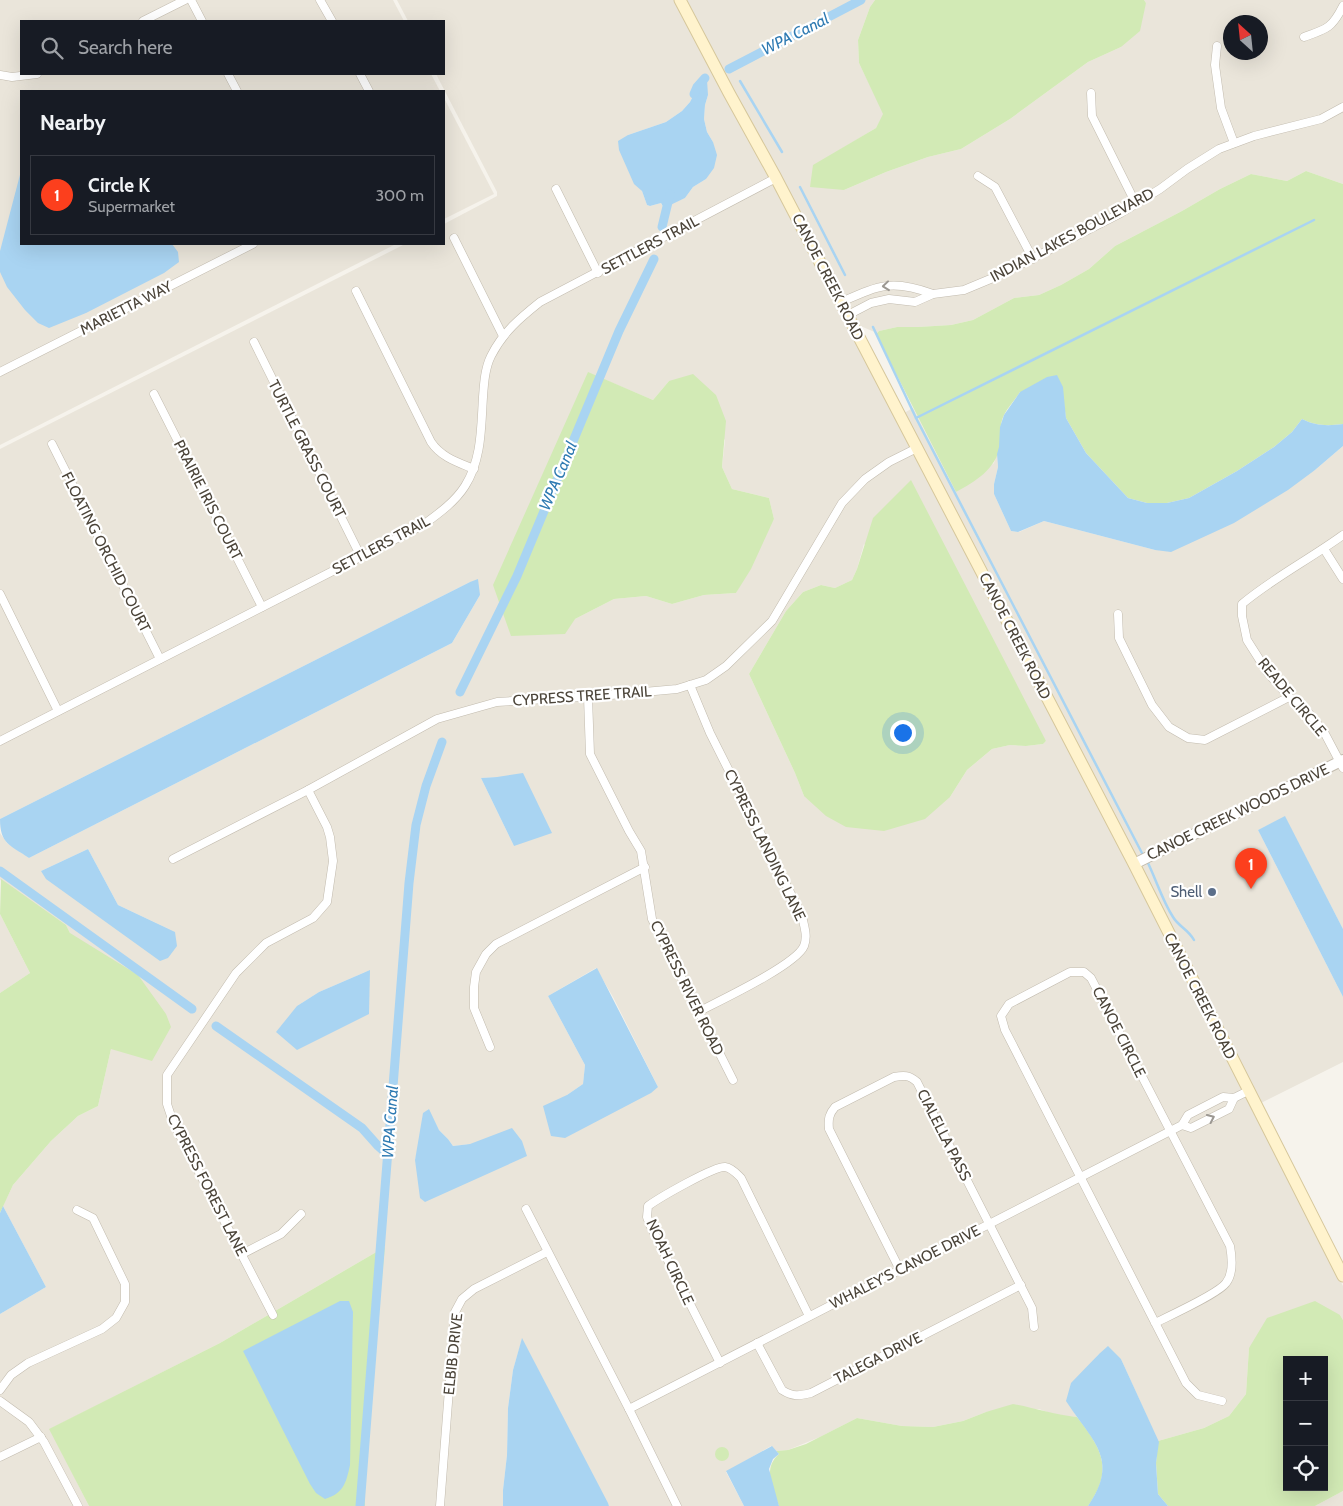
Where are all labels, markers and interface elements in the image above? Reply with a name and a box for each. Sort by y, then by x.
water label: WPA Canal [758,9,832,59]
north arrow [1223,15,1268,60]
search box [20,20,445,75]
icon: search [38,34,66,62]
text: Search here [78,36,172,59]
text: Nearby [40,110,106,135]
text: Circle K [88,174,150,197]
street label: INDIAN LAKES BOULEVARD [987,184,1157,286]
text: 1 [54,186,60,205]
text: 300 m [375,186,424,205]
text: Supermarket [88,197,175,216]
street label: CANOE CREEK ROAD [788,211,868,343]
street label: SETTLERS TRAIL [598,212,702,278]
street label: MARIETTA WAY [77,277,175,339]
one-way arrow [882,280,890,291]
street label: TURTLE GRASS COURT [264,377,350,521]
street label: PRAIRIE IRIS COURT [170,437,246,563]
water label: WPA Canal [535,438,581,513]
street label: FLOATING ORCHID COURT [58,469,154,635]
street label: SETTLERS TRAIL [329,512,433,578]
street label: CANOE CREEK ROAD [975,570,1055,702]
street label: READE CIRCLE [1254,654,1330,740]
street label: CYPRESS TREE TRAIL [512,682,653,710]
your location [890,720,916,746]
street label: CANOE CREEK WOODS DRIVE [1144,760,1332,864]
street label: CYPRESS LANDING LANE [720,766,810,924]
pin: 1 [1235,848,1267,889]
place label: Shell [1170,883,1202,901]
marker: Shell [1206,886,1218,898]
street label: CYPRESS RIVER ROAD [646,918,728,1058]
street label: CANOE CREEK ROAD [1160,930,1240,1062]
street label: CANOE CIRCLE [1088,984,1150,1080]
water label: WPA Canal [378,1085,402,1159]
street label: CIALELLA PASS [913,1086,975,1184]
street label: CYPRESS FOREST LANE [163,1111,251,1259]
one-way arrow [1206,1114,1215,1124]
street label: NOAH CIRCLE [642,1216,698,1308]
street label: WHALEY'S CANOE DRIVE [827,1221,983,1313]
street label: ELBIB DRIVE [440,1312,466,1396]
street label: TALEGA DRIVE [831,1328,925,1388]
map controls [1283,1356,1328,1491]
button: + [1283,1356,1328,1401]
button: − [1283,1401,1328,1446]
button: locate [1283,1446,1328,1491]

